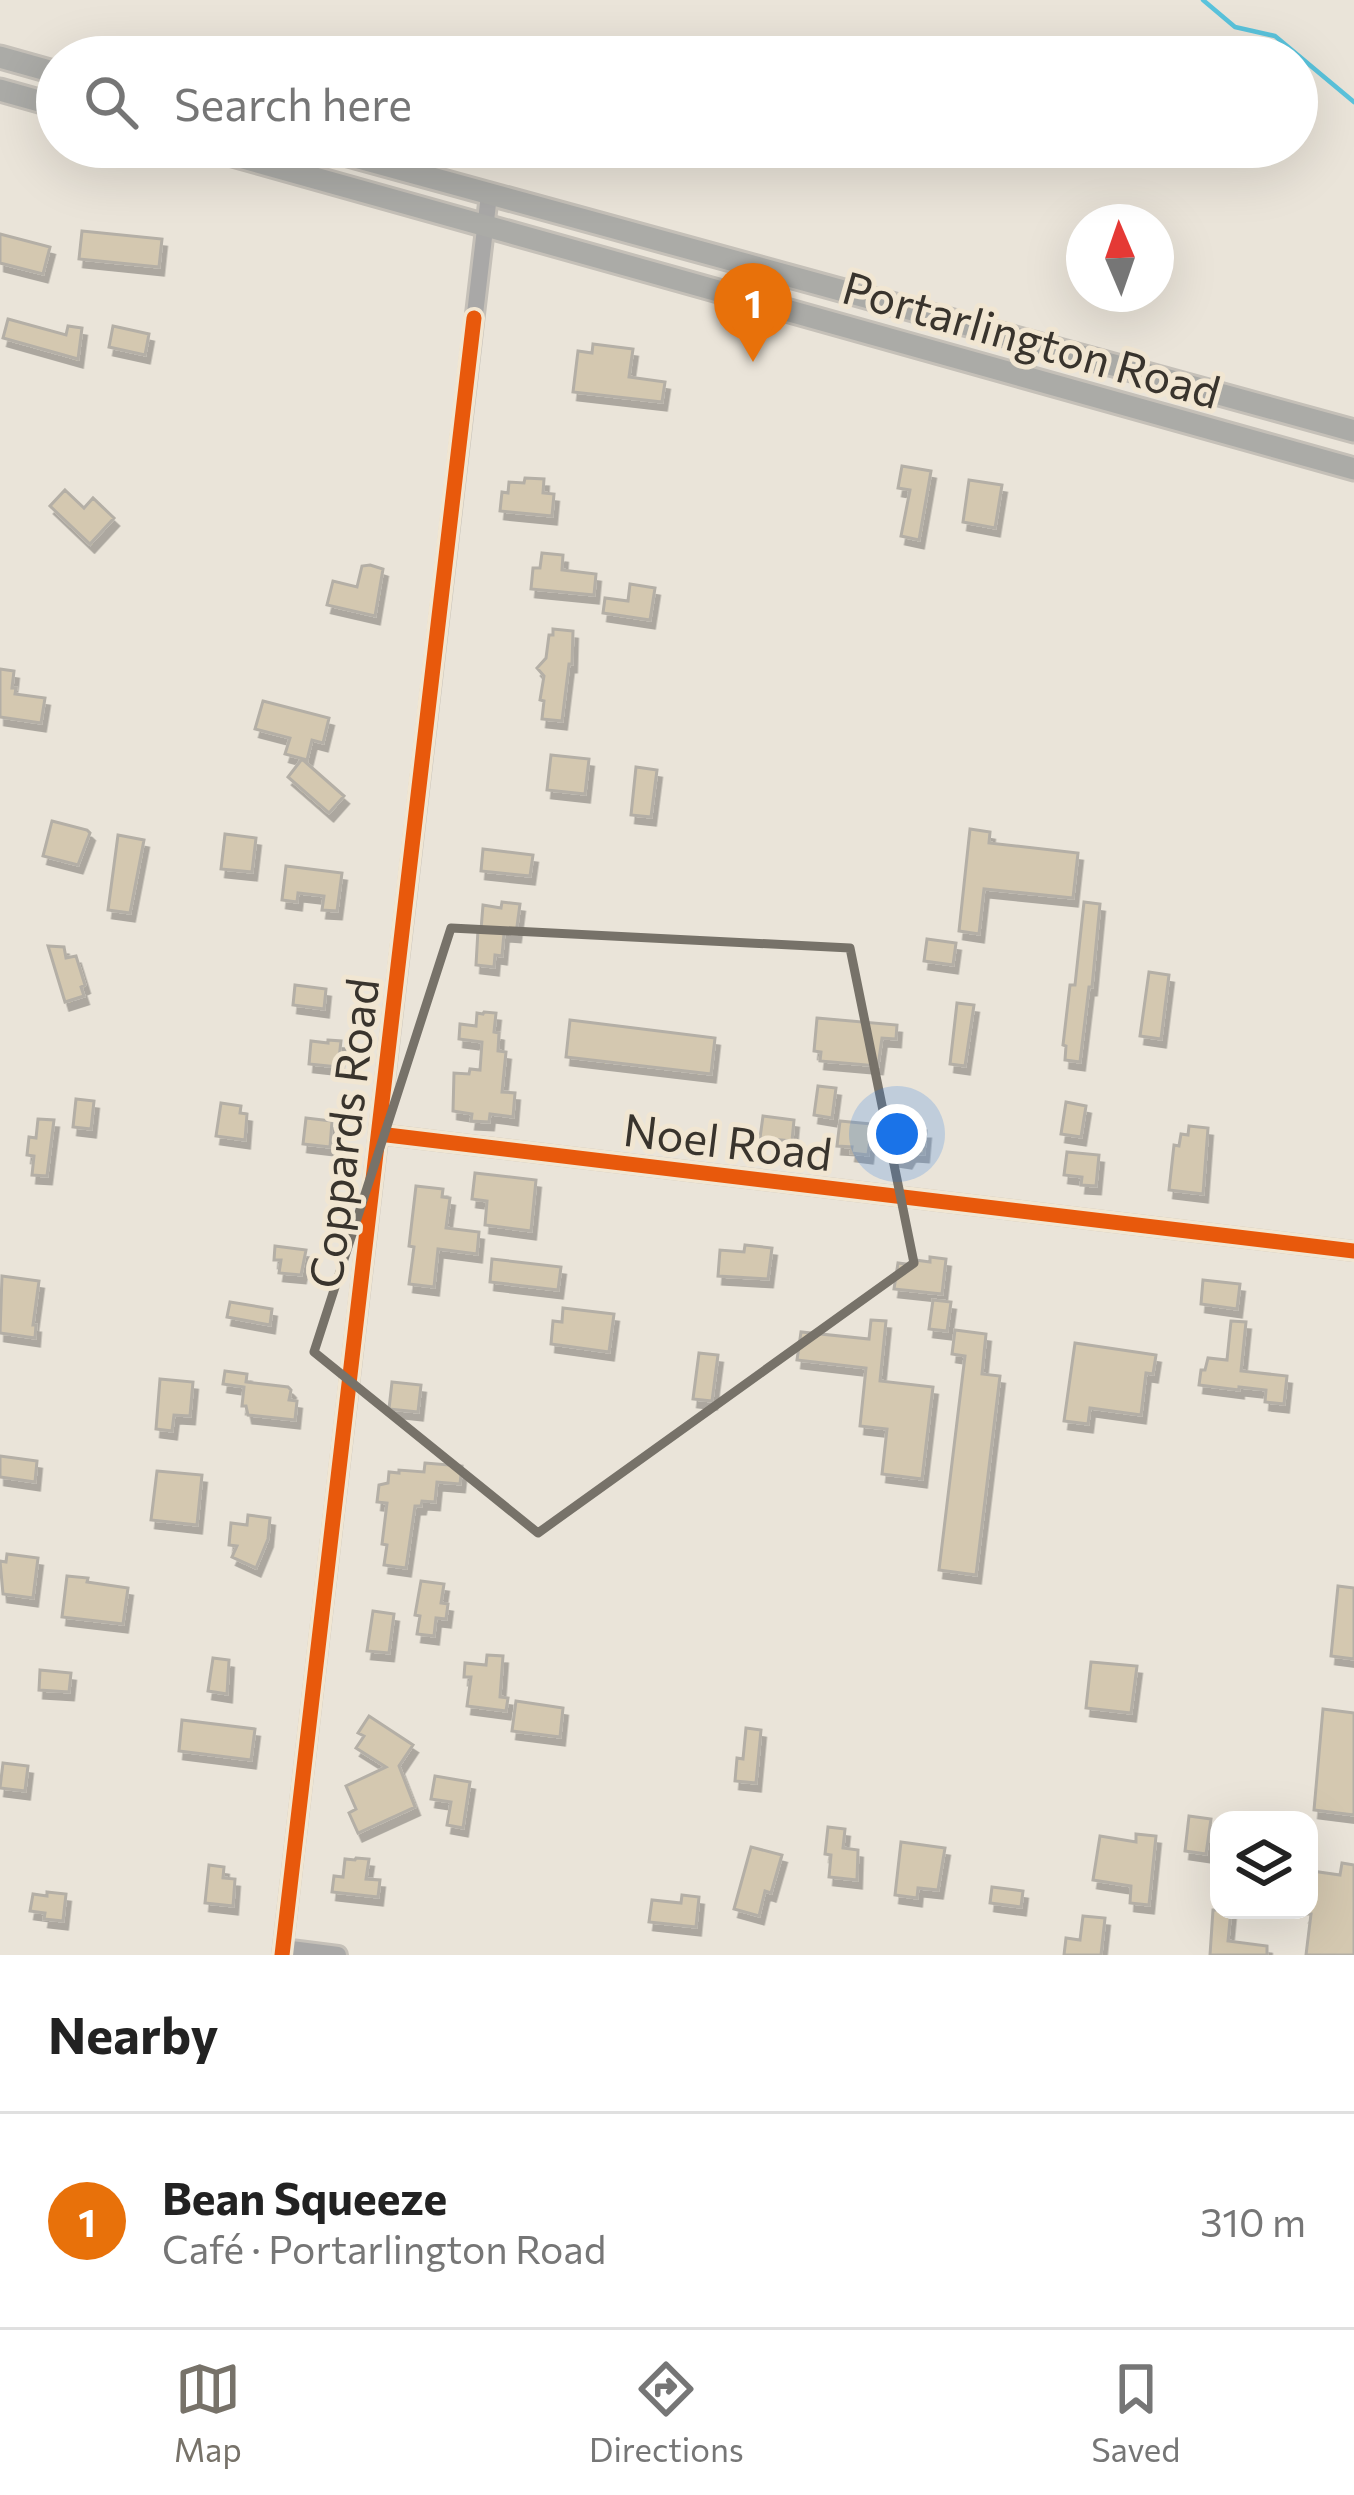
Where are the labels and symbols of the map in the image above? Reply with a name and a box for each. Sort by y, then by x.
north arrow [1066,204,1174,312]
street label: Portarlington Road [837,258,1227,418]
pin: 1 [714,263,792,362]
street label: Coppards Road [296,975,388,1291]
street label: Noel Road [621,1100,835,1180]
your location [867,1104,927,1164]

